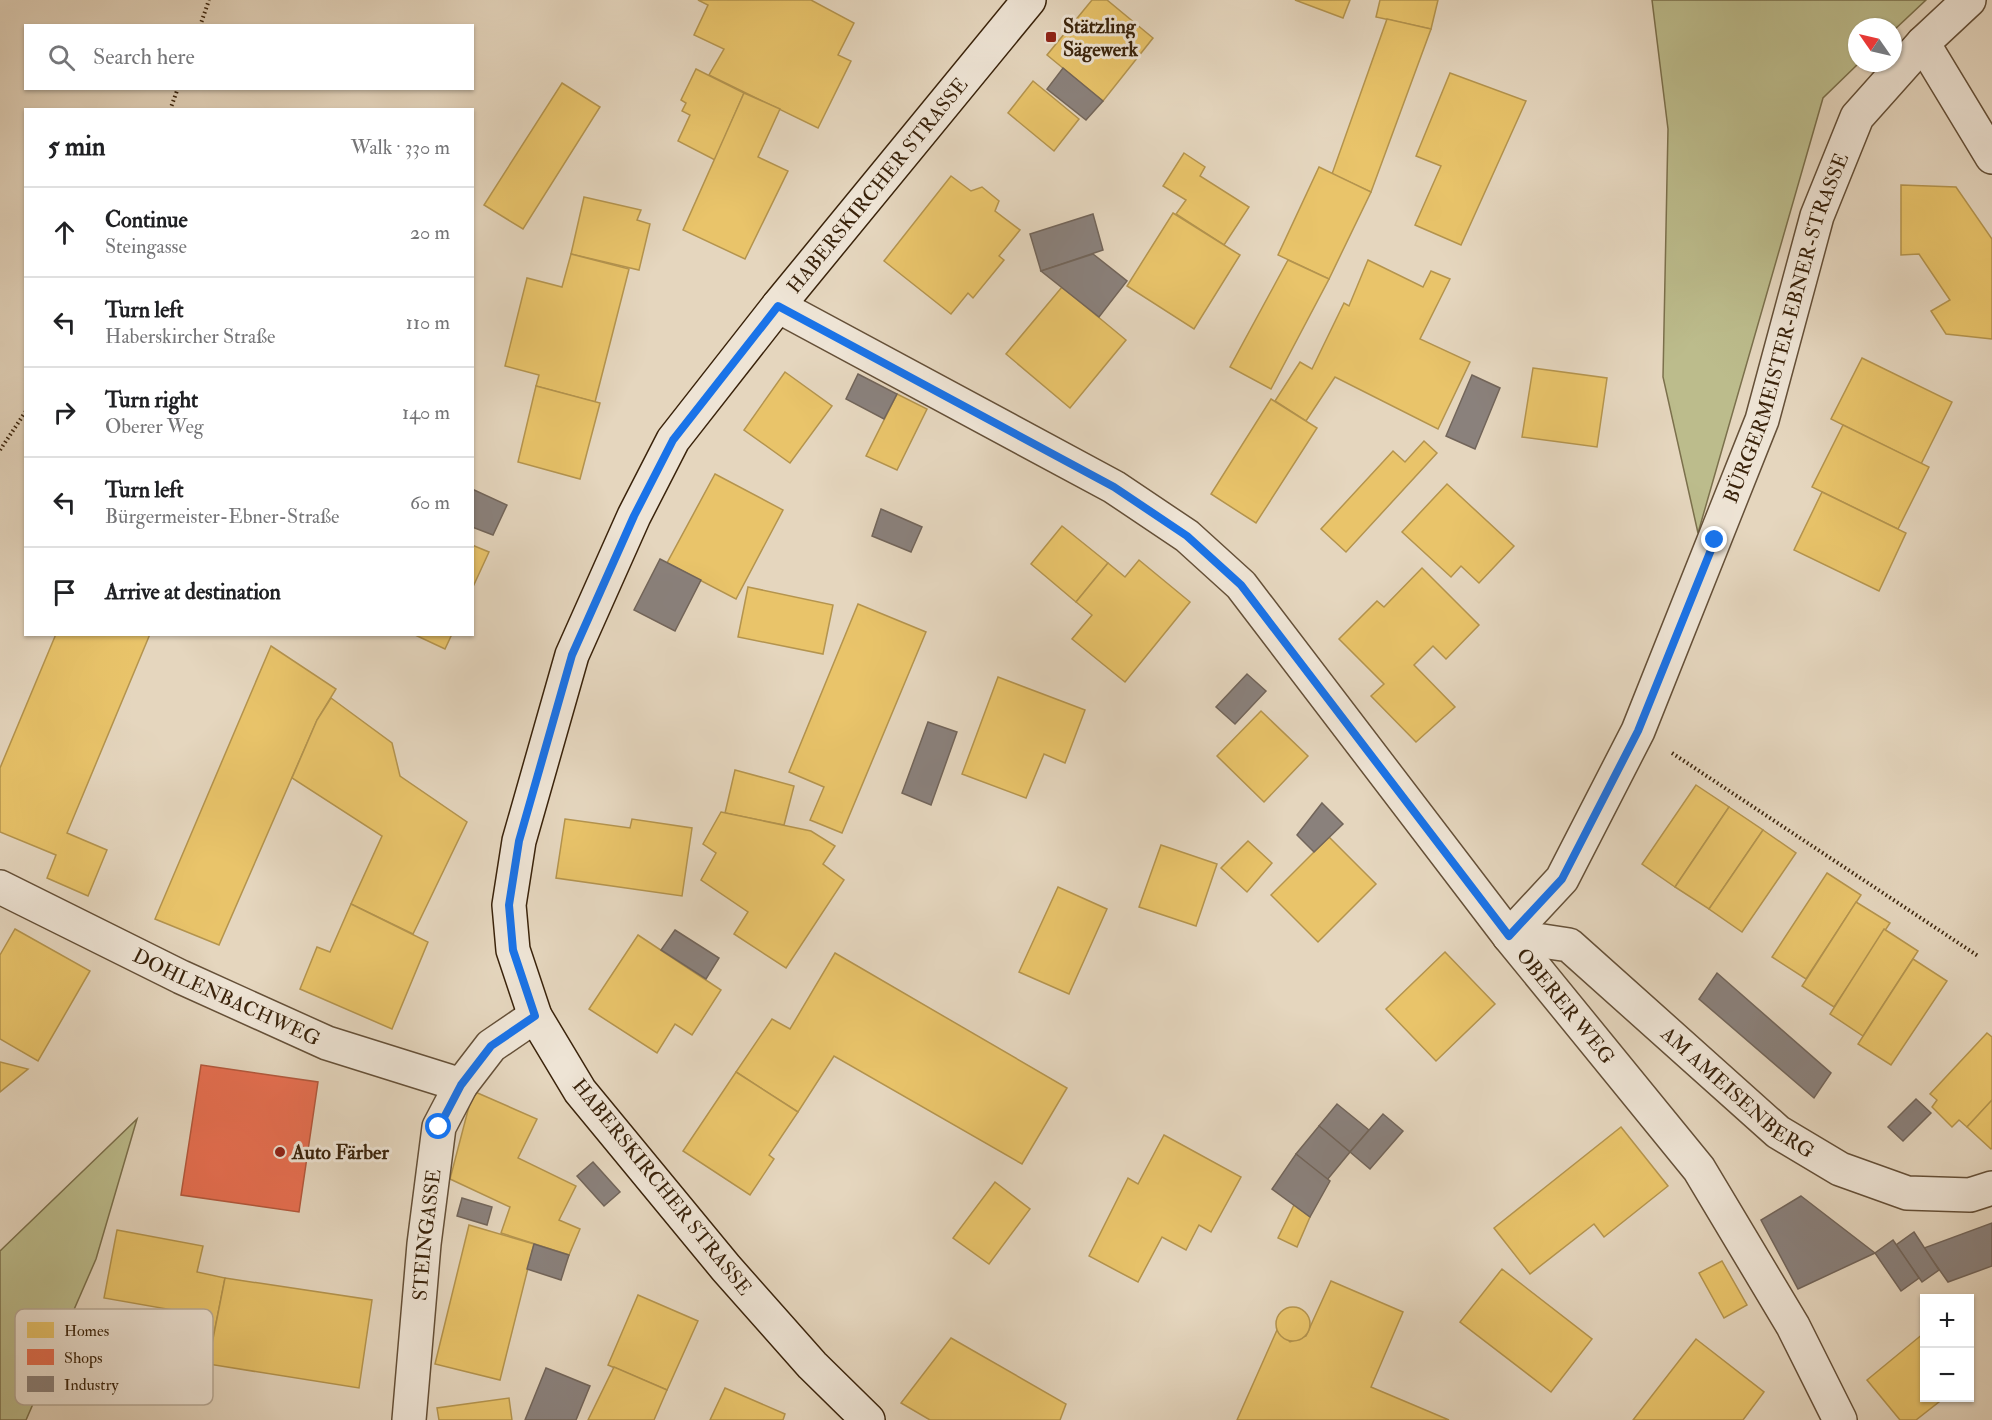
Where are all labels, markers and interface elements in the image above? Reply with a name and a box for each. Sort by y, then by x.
place label: Stätzling Sägewerk [1063,14,1138,63]
north arrow [1848,18,1902,72]
search box [24,24,474,90]
marker: Stätzling Sägewerk [1044,30,1058,44]
icon: search [45,41,78,74]
text: Search here [93,43,195,71]
street label: HABERSKIRCHER STRASSE [781,72,973,298]
text: 5 min [48,131,105,163]
text: Walk · 330 m [351,135,450,160]
street label: BÜRGERMEISTER-EBNER-STRASSE [1718,149,1854,507]
text: Continue [105,206,188,234]
icon: ahead [48,216,81,249]
text: 20 m [410,220,450,245]
text: Steingasse [105,234,187,259]
text: Turn left [105,296,184,324]
icon: left [48,306,81,339]
text: 110 m [406,310,450,335]
text: Haberskircher Straße [105,324,275,349]
text: Turn right [105,386,198,414]
icon: right [48,396,81,429]
text: 140 m [402,400,450,425]
text: Oberer Weg [105,414,204,439]
text: Turn left [105,476,184,504]
icon: left [48,486,81,519]
text: 60 m [410,490,450,515]
text: Bürgermeister-Ebner-Straße [105,504,339,529]
route end [1701,526,1727,552]
icon: arrive [48,576,81,609]
text: Arrive at destination [105,578,281,606]
street label: DOHLENBACHWEG [129,943,325,1051]
street label: OBERER WEG [1511,943,1621,1069]
street label: AM AMEISENBERG [1655,1020,1819,1163]
street label: HABERSKIRCHER STRASSE [567,1074,757,1300]
route start [425,1113,451,1139]
place label: Auto Färber [291,1140,389,1165]
marker: Auto Färber [273,1145,287,1159]
street label: STEINGASSE [407,1167,446,1302]
map controls [1920,1294,1974,1402]
button: + [1920,1294,1974,1348]
legend [15,1309,213,1405]
text: Homes [64,1321,109,1341]
text: Shops [64,1348,103,1369]
button: − [1920,1348,1974,1402]
text: Industry [64,1375,119,1395]

